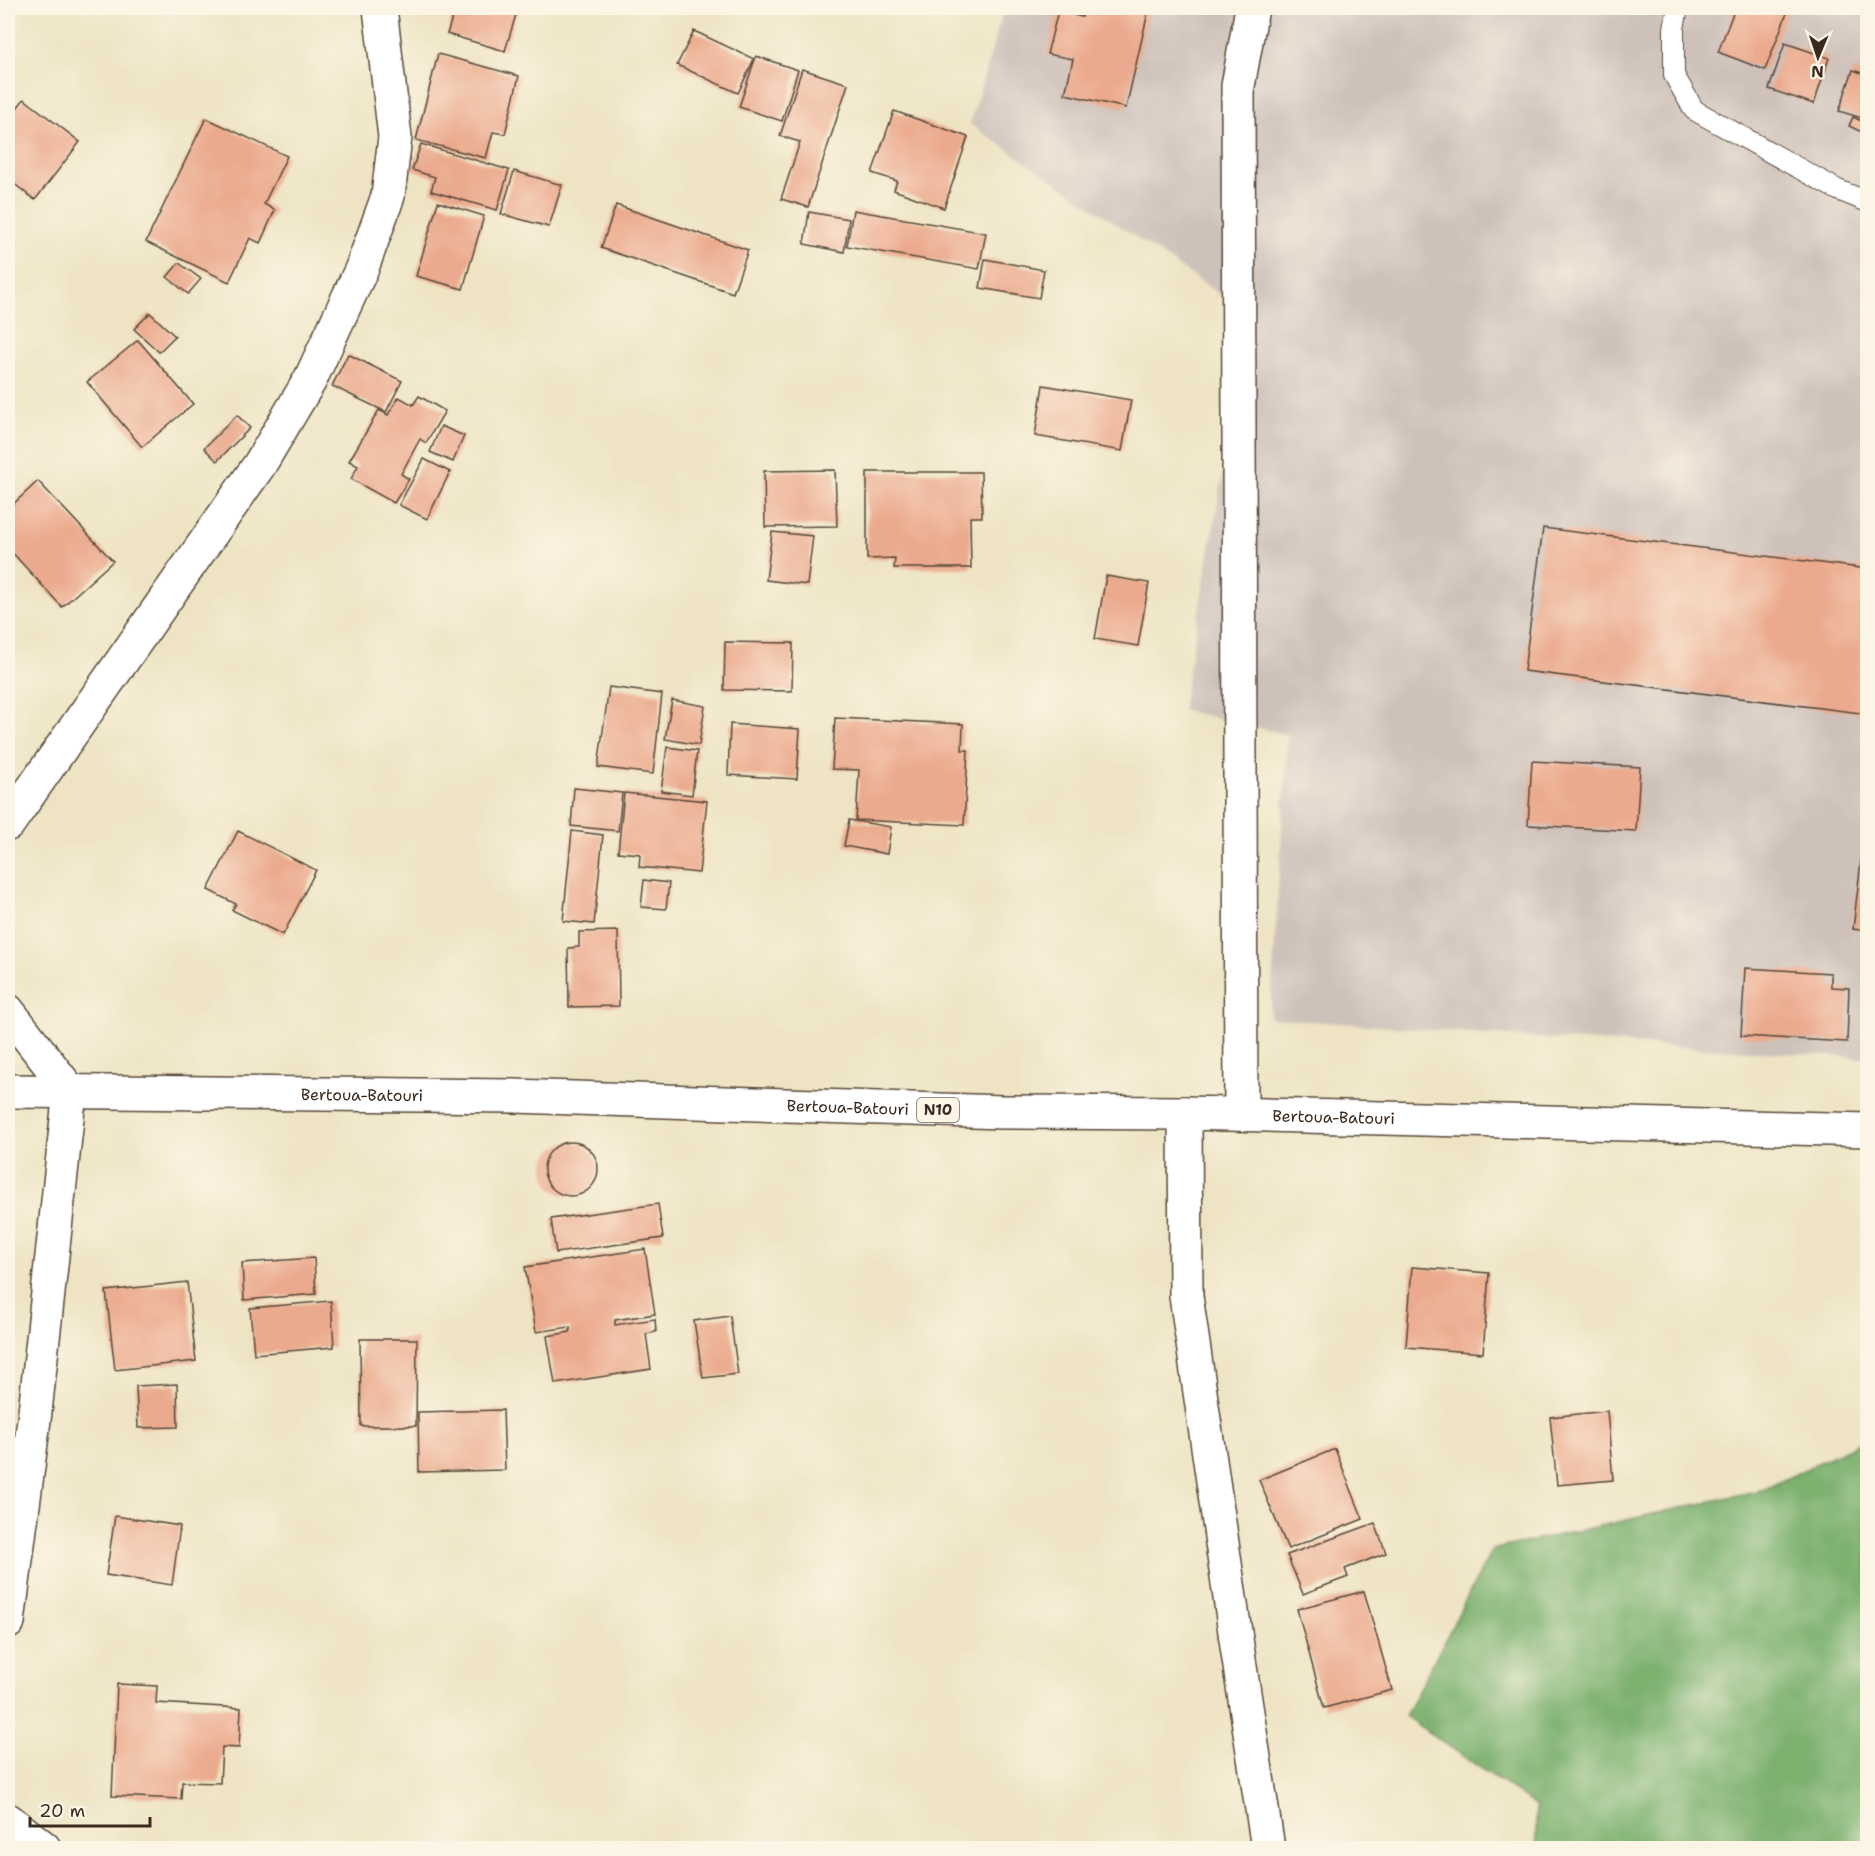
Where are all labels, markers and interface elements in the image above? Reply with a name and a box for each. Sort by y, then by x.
north arrow [1788,27,1848,87]
text: N [1811,61,1824,82]
street label: Bertoua-Batouri [301,1084,423,1106]
street label: Bertoua-Batouri [786,1095,909,1120]
road number: N10 [917,1098,959,1122]
street label: Bertoua-Batouri [1272,1105,1395,1129]
scale bar [30,1790,150,1828]
text: 20 m [39,1799,85,1823]

